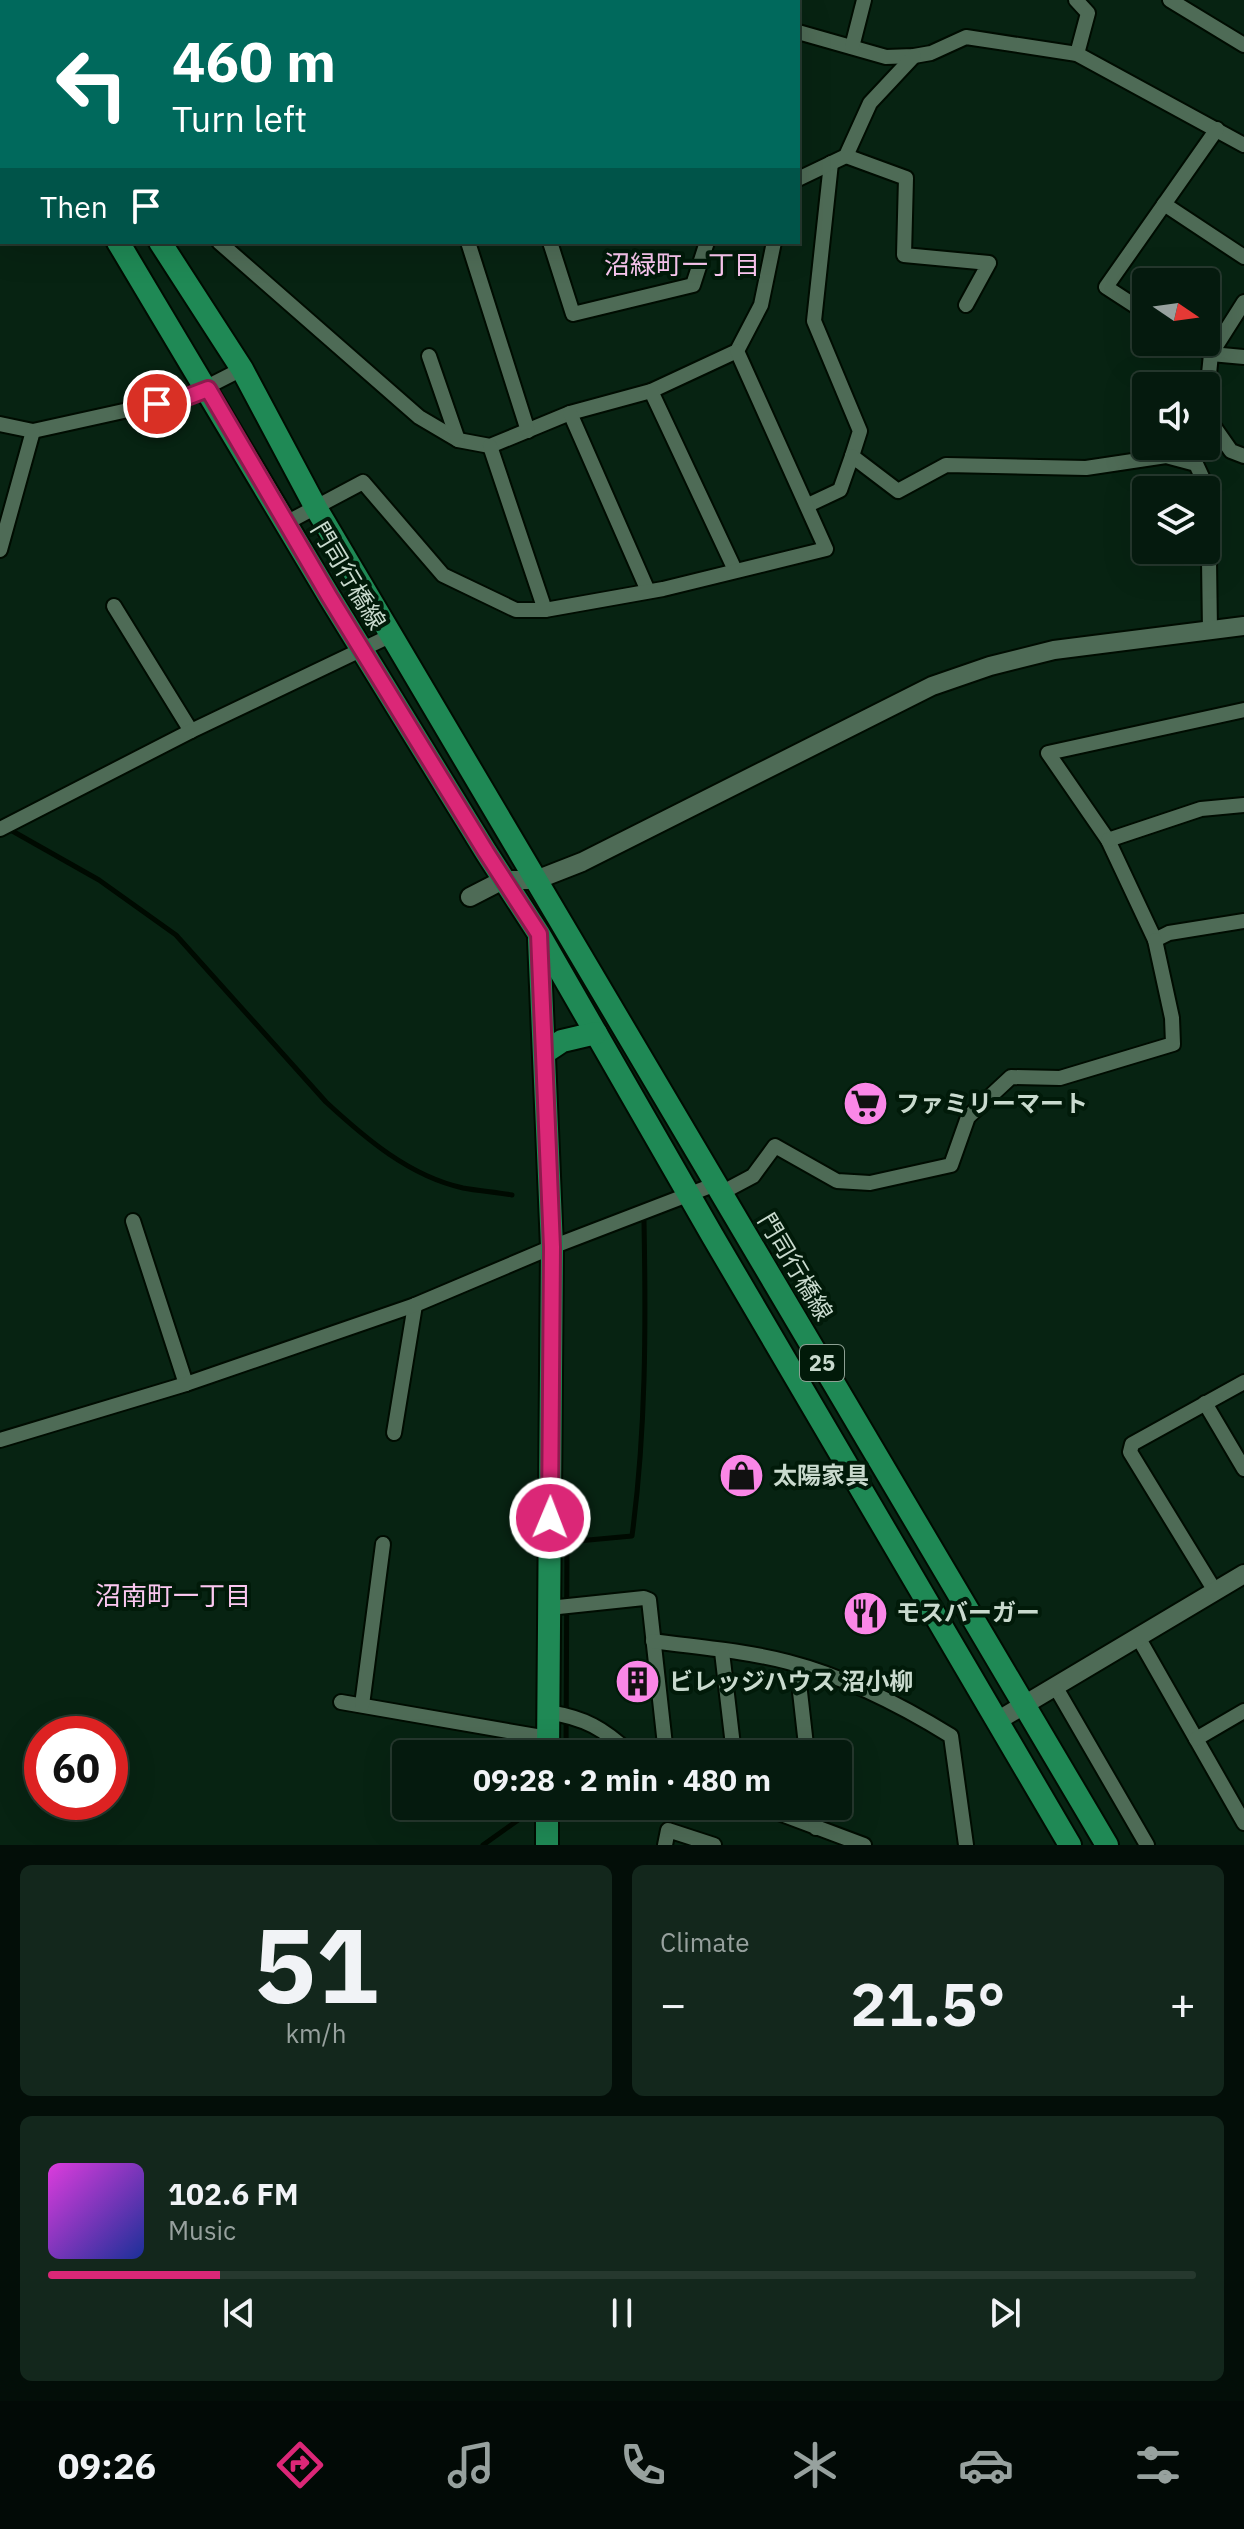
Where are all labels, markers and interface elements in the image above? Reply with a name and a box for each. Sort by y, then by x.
text: 460 m [172,25,336,97]
icon: left [40,32,144,136]
text: Turn left [172,95,307,142]
icon: arrive [124,184,168,228]
text: Then [40,187,108,226]
district label: 沼緑町一丁目 [604,247,760,281]
north arrow [1132,268,1220,356]
map controls [1132,268,1220,564]
pin [123,370,191,438]
button: sound [1132,372,1220,460]
icon: arrive [135,382,179,426]
button: layers [1132,476,1220,564]
street label: 門司行橋線 [304,516,393,635]
supermarket icon: ファミリーマート [841,1080,889,1128]
place label: ファミリーマート [896,1087,1088,1119]
street label: 門司行橋線 [751,1207,840,1326]
road number: 25 [800,1345,844,1381]
shop icon: 太陽家具 [718,1452,766,1500]
place label: 太陽家具 [773,1459,869,1491]
position arrow [508,1476,592,1560]
district label: 沼南町一丁目 [95,1578,251,1612]
restaurant icon: モスバーガー [841,1589,889,1637]
place label: モスバーガー [896,1596,1040,1628]
building icon: ビレッジハウス 沼小柳 [614,1658,662,1706]
place label: ビレッジハウス 沼小柳 [669,1665,913,1697]
speed limit sign: 60 [24,1716,128,1820]
text: 09:28 · 2 min · 480 m [473,1760,771,1799]
text: 51 [254,1896,378,2032]
text: Climate [660,1925,750,1959]
text: 21.5° [851,1964,1005,2043]
text: − [660,1975,686,2032]
text: + [1170,1975,1196,2032]
text: km/h [285,2016,347,2050]
text: 102.6 FM [168,2174,299,2213]
text: Music [168,2213,236,2247]
icon: previous [217,2291,261,2335]
icon: pause [600,2291,644,2335]
icon: next [983,2291,1027,2335]
icon: directions [272,2437,328,2493]
icon: music [443,2437,499,2493]
icon: phone [615,2437,671,2493]
icon: climate [787,2437,843,2493]
icon: car [958,2437,1014,2493]
icon: filters [1130,2437,1186,2493]
text: 09:26 [58,2442,156,2489]

